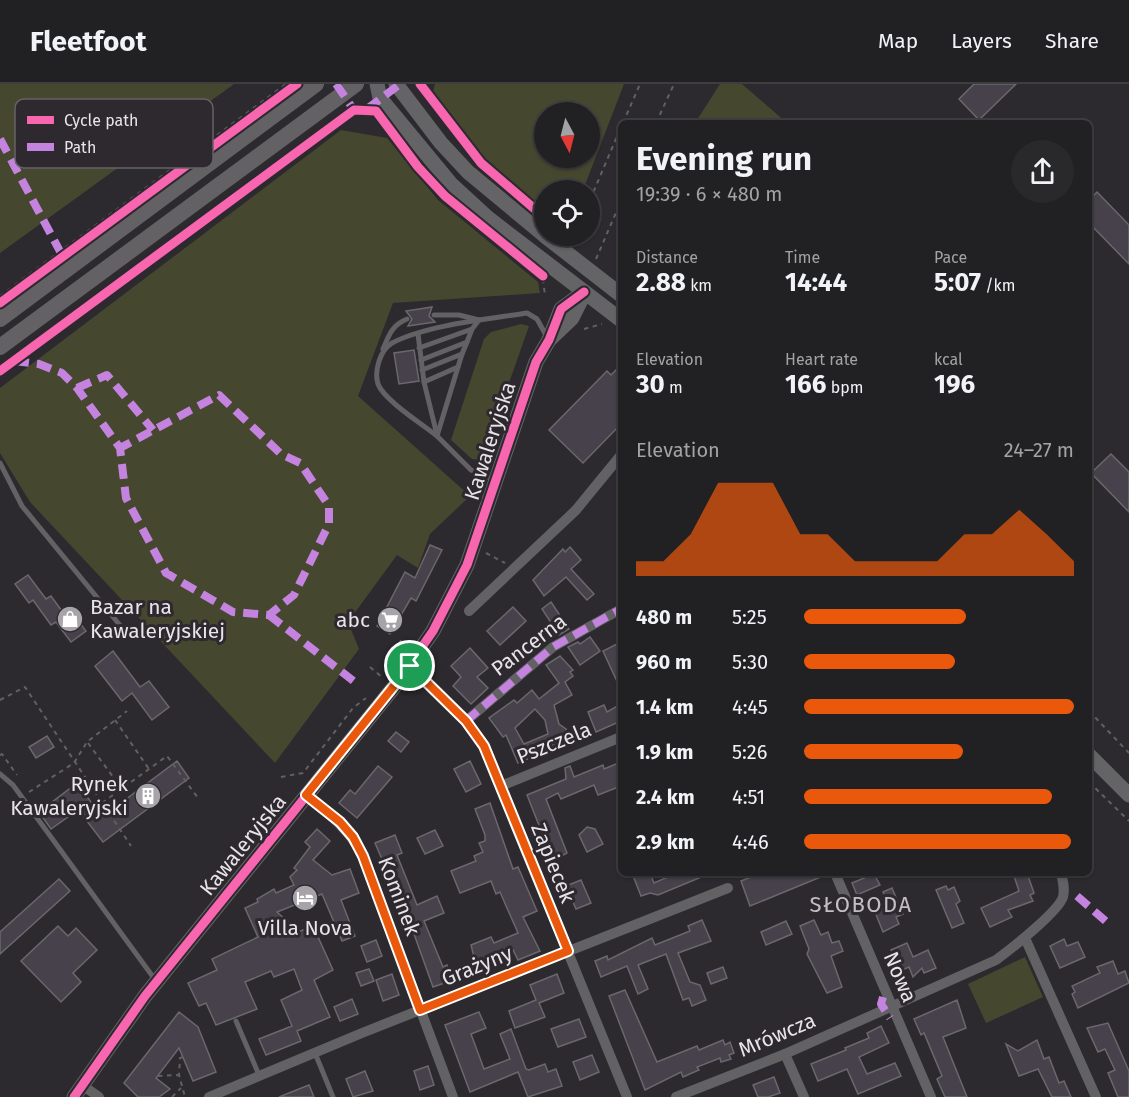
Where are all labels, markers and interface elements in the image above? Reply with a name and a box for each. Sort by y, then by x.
text: Fleetfoot [30,25,146,58]
text: Map [878,28,918,54]
text: Layers [951,28,1012,54]
text: Share [1045,28,1099,54]
legend [15,99,213,168]
north arrow [534,102,600,168]
map controls [534,102,600,246]
text: Cycle path [64,111,138,130]
text: Path [64,138,96,157]
text: Evening run [636,139,812,179]
button: share [1011,140,1074,203]
button: locate [534,180,600,246]
text: 19:39 · 6 × 480 m [636,182,782,206]
text: Distance [636,248,698,267]
text: Time [785,248,820,267]
text: Pace [934,248,967,267]
text: 2.88 [636,267,686,298]
text: 14:44 [785,267,847,298]
text: 5:07 [934,267,981,298]
text: km [686,276,712,295]
text: /km [981,276,1016,295]
text: Elevation [636,350,703,369]
text: Heart rate [785,350,858,369]
text: kcal [934,350,963,369]
text: 30 [636,369,665,400]
text: 166 [785,369,826,400]
text: 196 [934,369,975,400]
street label: Kawaleryjska [459,378,521,504]
text: m [665,378,683,397]
text: bpm [826,378,863,397]
text: Elevation [636,438,720,462]
text: 24–27 m [1004,438,1074,462]
place label: Bazar na Kawaleryjskiej [90,594,225,644]
shop icon: Bazar na Kawaleryjskiej [55,604,85,634]
supermarket icon: abc [375,605,405,635]
text: 480 m [636,605,692,629]
text: 5:25 [732,605,767,629]
place label: abc [336,607,370,633]
street label: Pancerna [486,608,572,682]
pin [384,640,435,691]
icon: arrive [393,649,426,682]
text: 960 m [636,650,692,674]
text: 5:30 [732,650,768,674]
text: 1.4 km [636,695,694,719]
text: 4:45 [732,695,768,719]
street label: Pszczela [513,716,595,770]
text: 1.9 km [636,740,694,764]
text: 5:26 [732,740,767,764]
place label: Rynek Kawaleryjski [10,771,128,821]
building icon: Rynek Kawaleryjski [133,781,163,811]
text: 2.4 km [636,785,695,809]
text: 4:51 [732,785,765,809]
street label: Kawaleryjska [194,789,292,901]
street label: Zapiecek [525,819,581,907]
text: 2.9 km [636,830,695,854]
text: 4:46 [732,830,769,854]
street label: Kominek [372,853,426,940]
hotel icon: Villa Nova [290,883,320,913]
district label: SŁOBODA [809,891,913,918]
place label: Villa Nova [258,915,352,941]
street label: Grażyny [438,940,517,992]
street label: Nowa [878,948,922,1006]
street label: Mrówcza [734,1007,820,1063]

